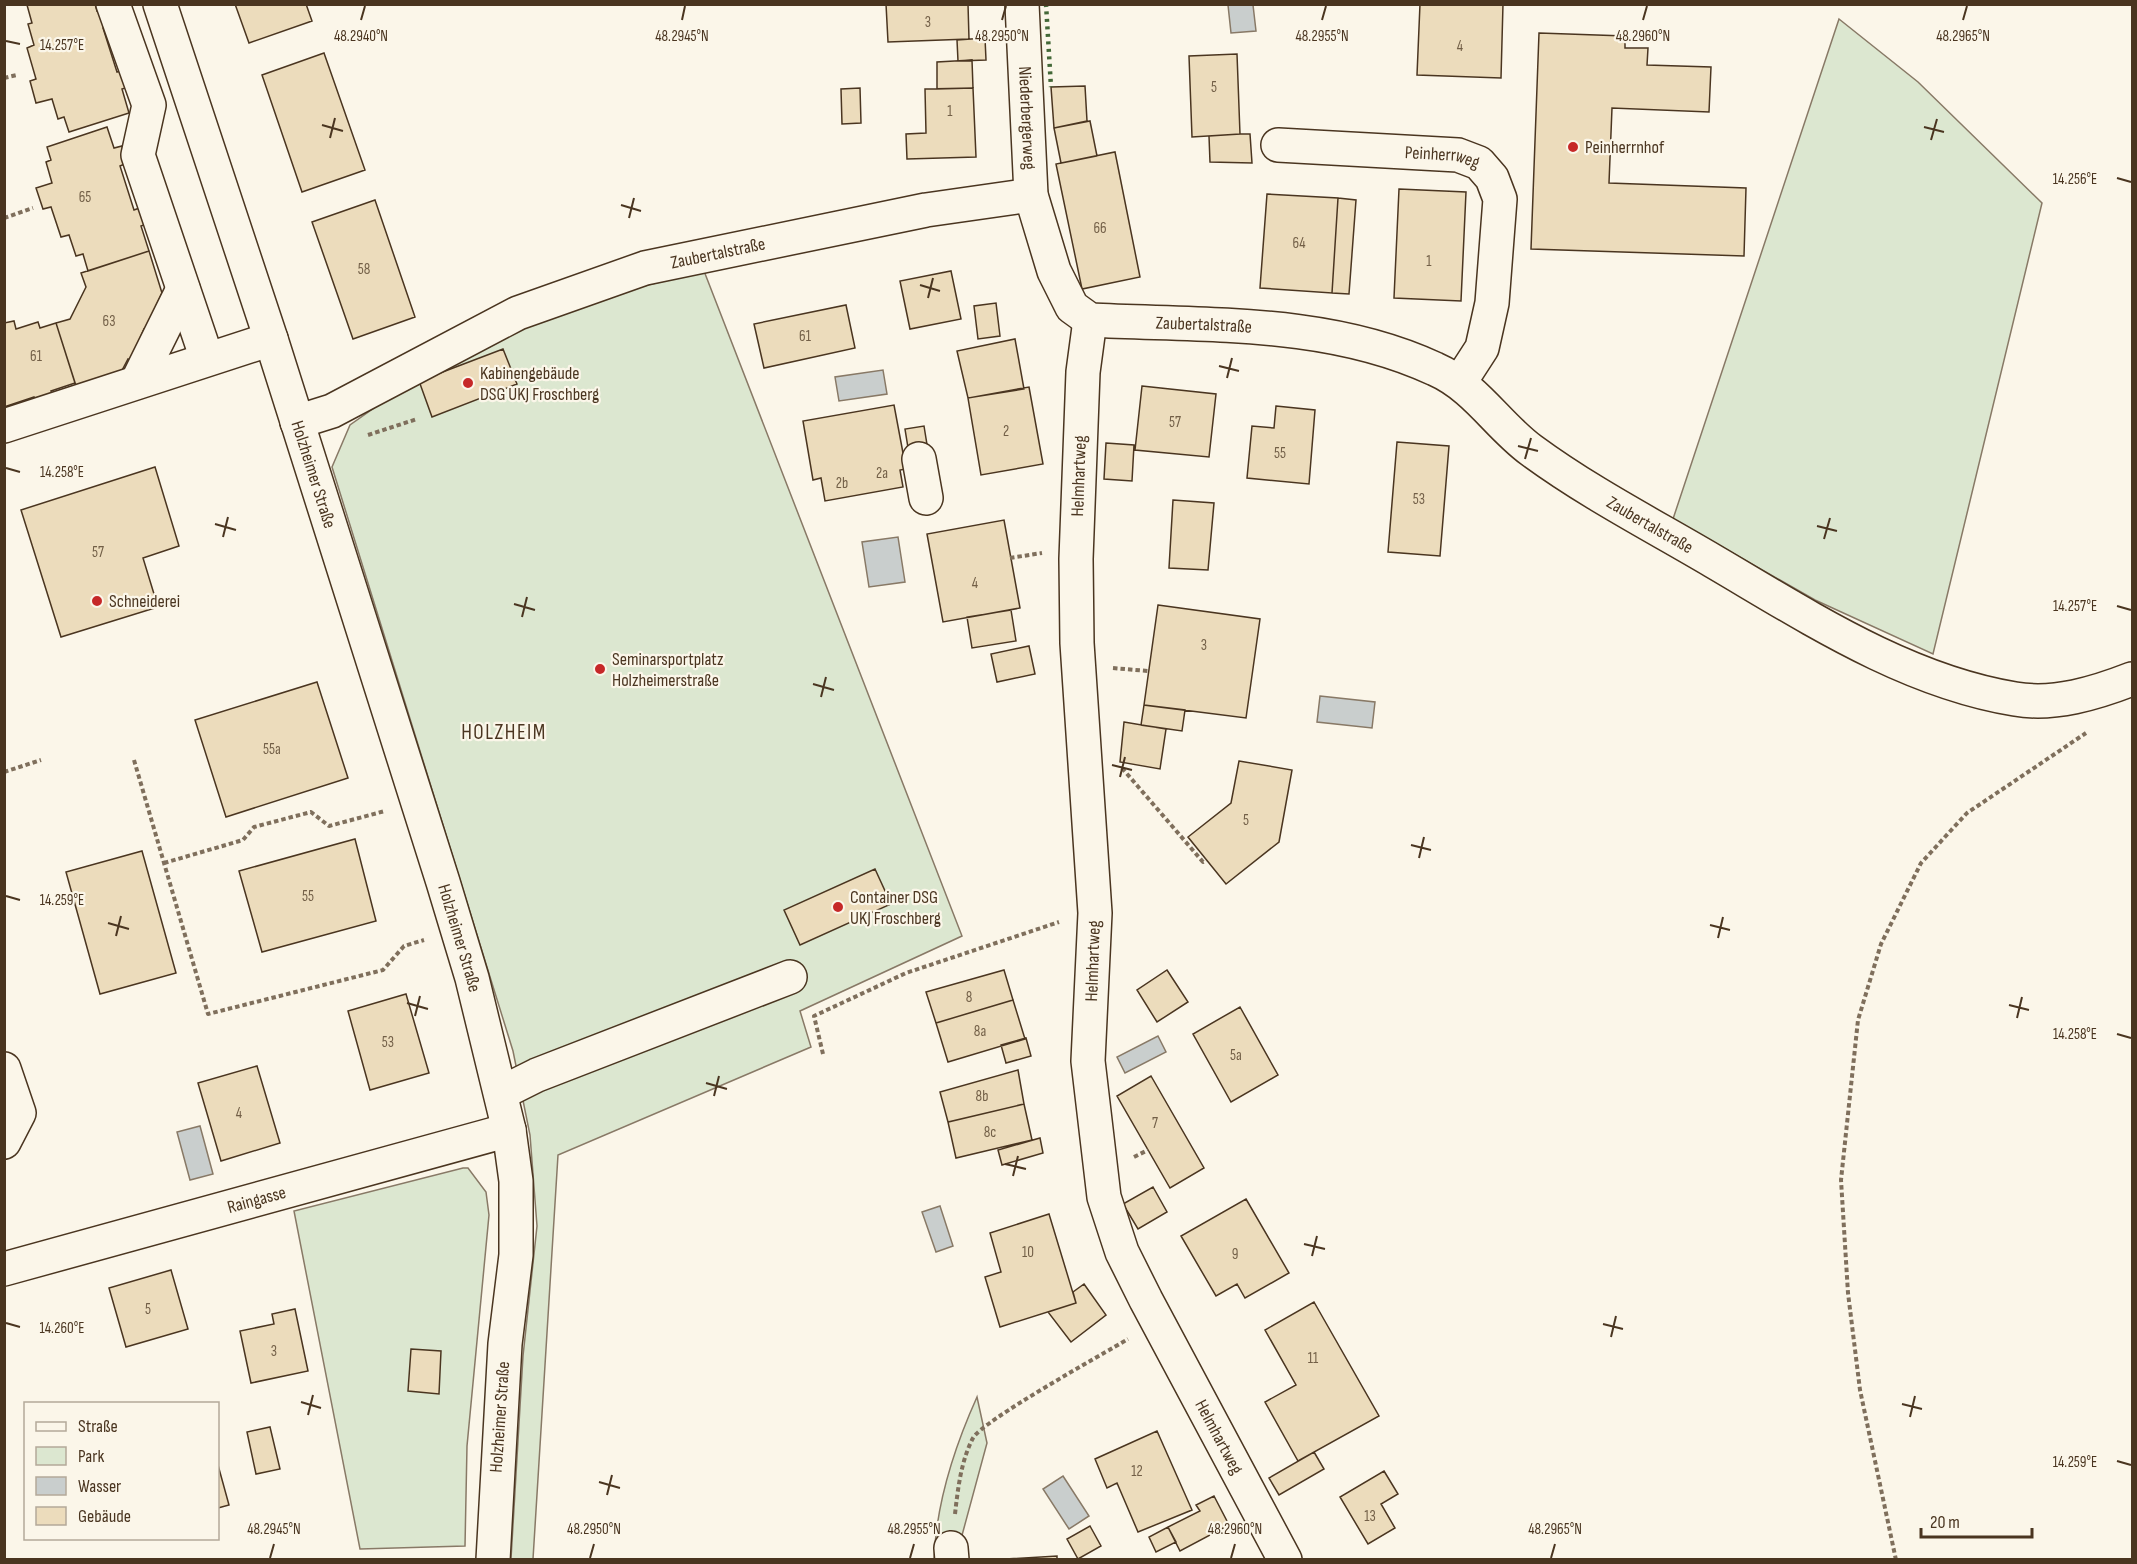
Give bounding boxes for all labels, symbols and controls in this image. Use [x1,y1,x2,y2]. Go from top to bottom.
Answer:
house number: 3 [925,13,931,32]
text: 48.2940°N [334,27,388,46]
text: 48.2945°N [655,27,709,46]
text: 48.2950°N [975,27,1029,46]
text: 48.2955°N [1295,27,1349,46]
text: 48.2960°N [1616,27,1670,46]
text: 48.2965°N [1936,27,1990,46]
text: 14.257°E [40,36,84,55]
house number: 4 [1457,37,1463,56]
street label: Niederbergerweg [1014,66,1040,170]
house number: 5 [1211,78,1217,97]
house number: 1 [947,102,953,121]
place label: Peinherrnhof [1585,137,1665,158]
marker: Peinherrnhof [1566,140,1580,154]
street label: Peinherrweg [1404,142,1483,173]
text: 14.256°E [2053,170,2097,189]
house number: 65 [79,188,91,207]
house number: 66 [1093,219,1107,238]
street label: Zaubertalstraße [669,233,767,273]
house number: 64 [1292,234,1306,253]
house number: 1 [1426,252,1432,271]
house number: 58 [358,260,370,279]
house number: 63 [103,312,115,331]
street label: Zaubertalstraße [1155,312,1253,337]
house number: 61 [799,327,812,346]
house number: 61 [30,347,43,366]
place label: Kabinengebäude DSG UKJ Froschberg [480,363,599,405]
marker: Kabinengebäude DSG UKJ Froschberg [461,376,475,390]
house number: 57 [1169,413,1181,432]
street label: Holzheimer Straße [287,418,341,531]
house number: 2 [1003,422,1009,441]
street label: Helmhartweg [1067,435,1091,517]
house number: 55 [1274,444,1286,463]
text: 14.258°E [40,463,84,482]
house number: 2a [876,464,888,483]
house number: 2b [836,474,848,493]
house number: 53 [1413,490,1425,509]
street label: Zaubertalstraße [1603,492,1697,558]
house number: 57 [92,543,104,562]
house number: 4 [972,574,978,593]
place label: Schneiderei [109,591,180,612]
marker: Schneiderei [90,594,104,608]
text: 14.257°E [2053,597,2097,616]
house number: 3 [1201,636,1207,655]
place label: Seminarsportplatz Holzheimerstraße [612,649,724,691]
marker: Seminarsportplatz Holzheimerstraße [593,662,607,676]
district label: HOLZHEIM [461,720,547,745]
house number: 55a [263,740,281,759]
house number: 5 [1243,811,1249,830]
street label: Holzheimer Straße [434,882,486,994]
house number: 55 [302,887,314,906]
place label: Container DSG UKJ Froschberg [850,887,941,929]
text: 14.259°E [40,891,84,910]
marker: Container DSG UKJ Froschberg [831,900,845,914]
street label: Helmhartweg [1081,920,1105,1002]
house number: 8 [966,988,972,1007]
house number: 8a [974,1022,986,1041]
text: 14.258°E [2053,1025,2097,1044]
house number: 53 [382,1033,394,1052]
house number: 5a [1230,1046,1242,1065]
house number: 8b [976,1087,988,1106]
house number: 4 [236,1104,242,1123]
house number: 7 [1152,1114,1158,1133]
house number: 8c [984,1123,996,1142]
street label: Raingasse [225,1181,288,1218]
house number: 10 [1022,1243,1034,1262]
house number: 9 [1232,1245,1238,1264]
house number: 5 [145,1300,151,1319]
text: 14.260°E [40,1319,84,1338]
house number: 3 [271,1342,277,1361]
house number: 11 [1308,1349,1319,1368]
street label: Holzheimer Straße [486,1361,514,1473]
street label: Helmhartweg [1191,1396,1248,1478]
legend [24,1402,219,1540]
text: Straße [78,1416,118,1437]
text: Park [78,1446,104,1467]
text: 14.259°E [2053,1453,2097,1472]
house number: 12 [1131,1462,1143,1481]
text: Wasser [78,1476,121,1497]
scale bar [1921,1501,2032,1539]
text: Gebäude [78,1506,131,1527]
house number: 13 [1364,1507,1376,1526]
text: 20 m [1930,1512,1960,1533]
text: 48.2945°N [247,1520,301,1539]
text: 48.2950°N [567,1520,621,1539]
text: 48.2955°N [887,1520,941,1539]
text: 48.2960°N [1208,1520,1262,1539]
text: 48.2965°N [1528,1520,1582,1539]

